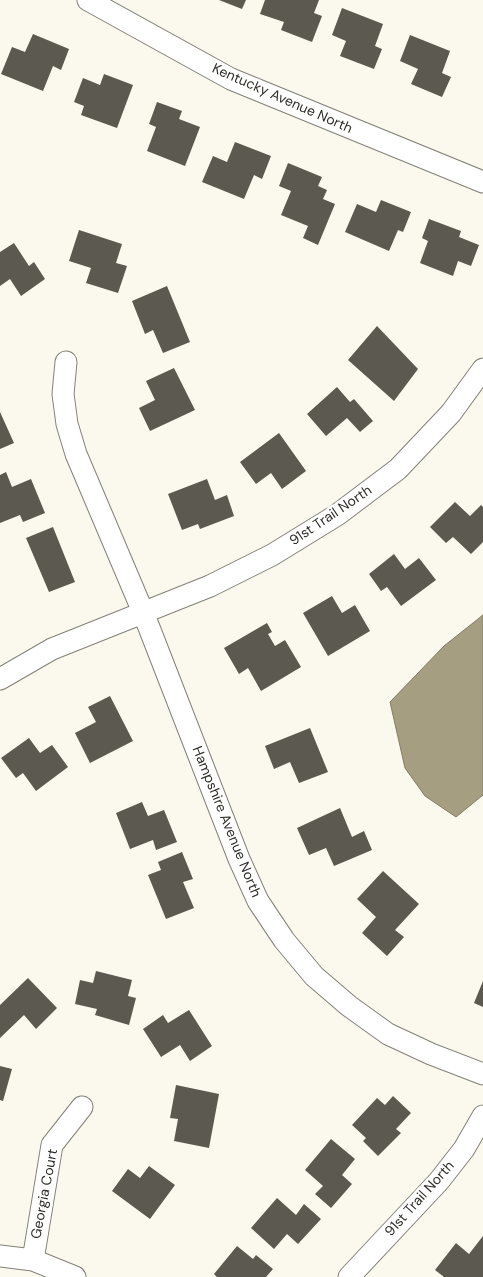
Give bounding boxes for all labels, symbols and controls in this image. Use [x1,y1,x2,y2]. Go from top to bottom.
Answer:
street label: Kentucky Avenue North [209,60,355,138]
street label: 91st Trail North [287,482,375,550]
street label: Hampshire Avenue North [188,744,264,900]
street label: Georgia Court [28,1148,62,1240]
street label: 91st Trail North [382,1158,458,1240]

